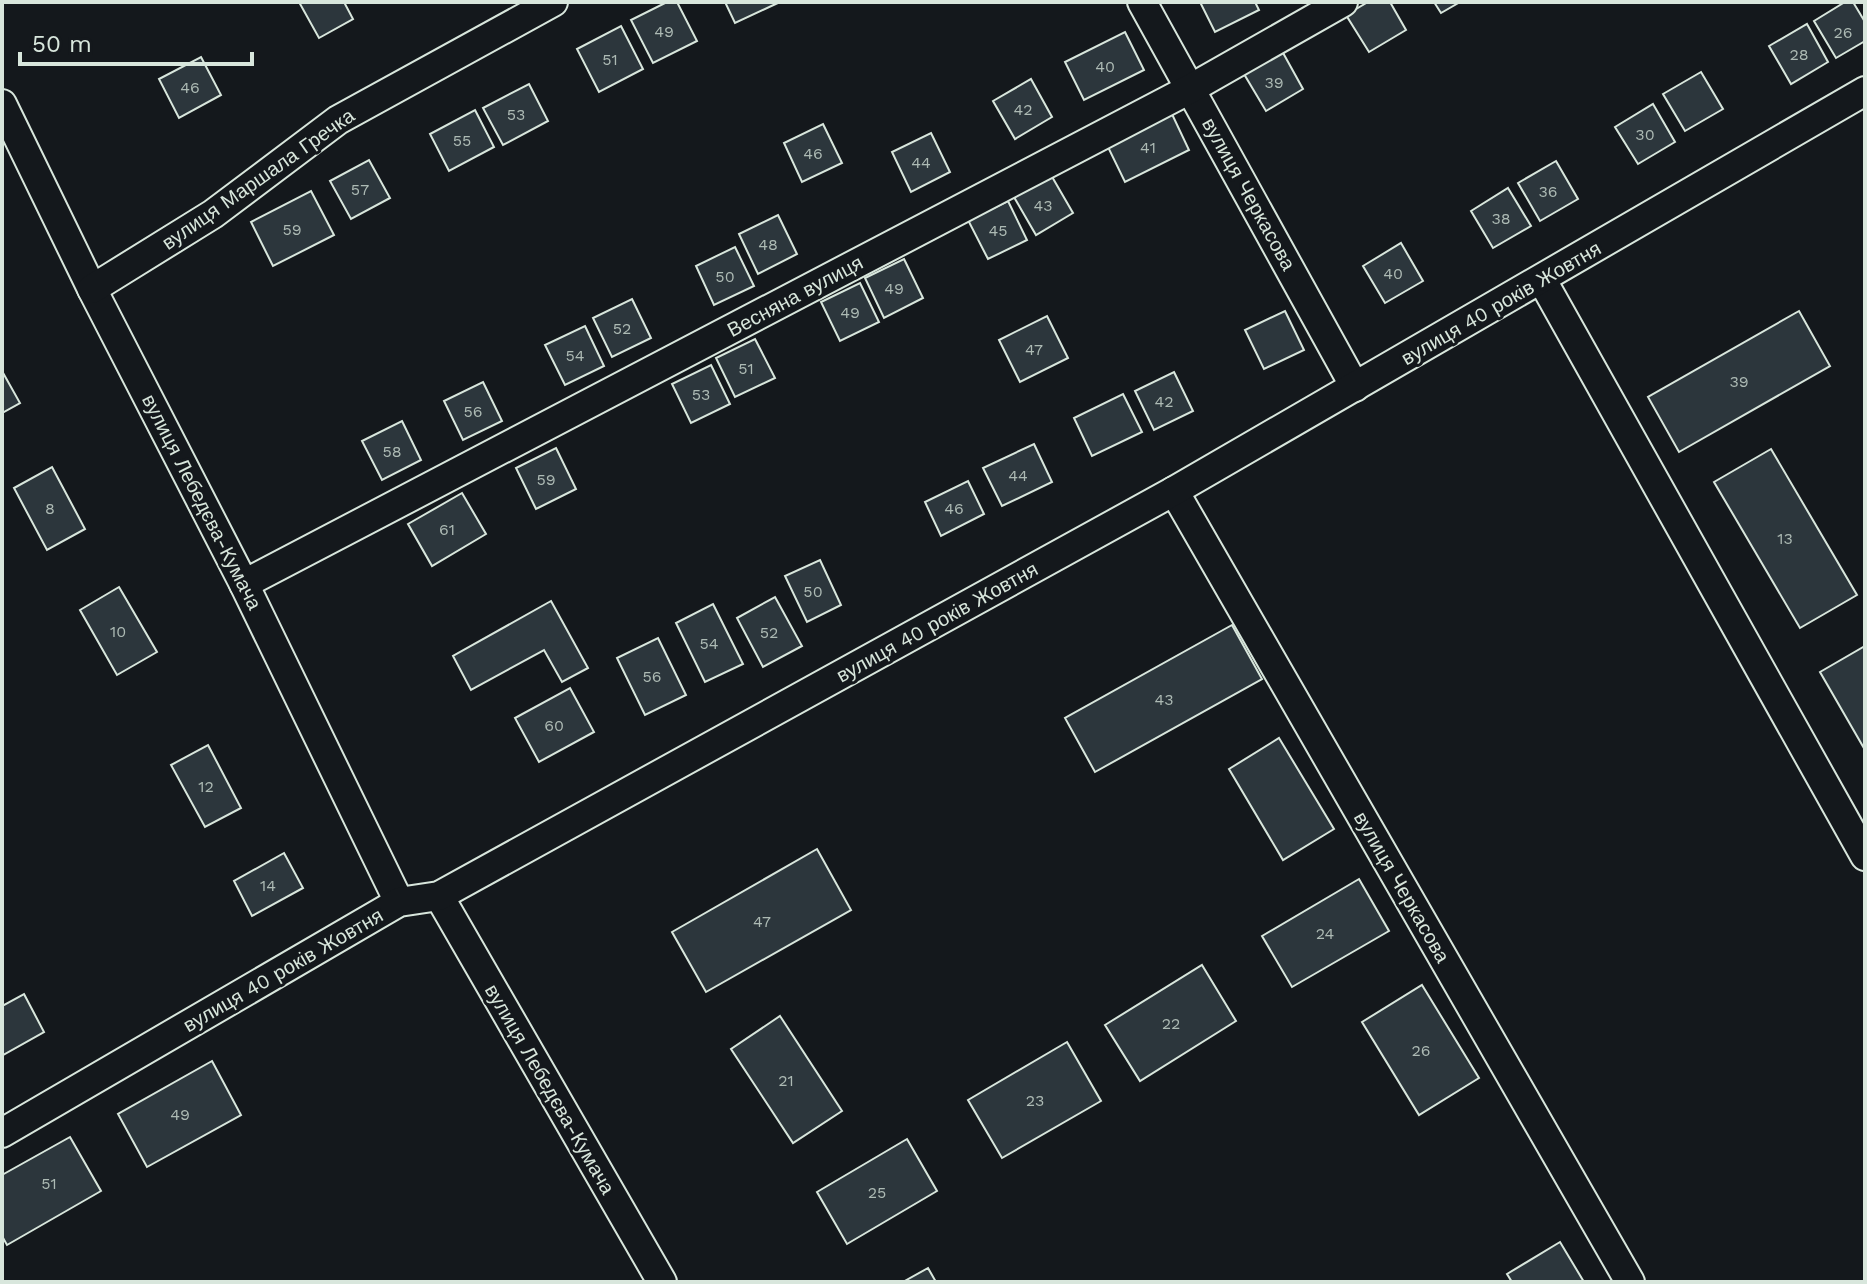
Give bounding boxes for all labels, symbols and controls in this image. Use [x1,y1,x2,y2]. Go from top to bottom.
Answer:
scale bar [20,16,252,66]
house number: 49 [654,22,674,41]
house number: 26 [1833,23,1853,42]
text: 50 m [32,30,92,58]
house number: 28 [1789,45,1809,64]
house number: 51 [602,50,618,69]
house number: 40 [1095,57,1115,76]
house number: 39 [1264,73,1284,92]
house number: 46 [180,78,200,97]
house number: 42 [1013,100,1033,119]
street label: вулиця Маршала Гречка [157,103,360,255]
house number: 53 [507,105,525,124]
street label: вулиця Черкасова [1197,114,1301,275]
house number: 30 [1635,125,1655,144]
house number: 55 [453,131,471,150]
house number: 41 [1140,138,1156,157]
house number: 46 [803,144,823,163]
house number: 44 [911,153,931,172]
house number: 57 [351,180,369,199]
house number: 36 [1538,182,1558,201]
house number: 43 [1033,196,1053,215]
house number: 38 [1491,209,1511,228]
house number: 59 [282,220,302,239]
house number: 45 [988,221,1008,240]
house number: 48 [758,235,778,254]
street label: вулиця 40 років Жовтня [1397,236,1605,370]
street label: Весняна вулиця [723,250,867,342]
house number: 40 [1383,264,1403,283]
house number: 50 [715,267,735,286]
house number: 49 [884,279,904,298]
house number: 49 [840,303,860,322]
house number: 52 [613,319,631,338]
house number: 47 [1025,340,1043,359]
house number: 54 [565,346,585,365]
house number: 51 [738,359,754,378]
house number: 39 [1729,372,1749,391]
house number: 53 [692,385,710,404]
street label: вулиця Лебедєва-Кумача [137,390,267,615]
house number: 42 [1154,392,1174,411]
house number: 56 [463,402,483,421]
house number: 58 [382,442,402,461]
house number: 44 [1008,466,1028,485]
house number: 59 [536,470,556,489]
house number: 8 [45,499,55,518]
house number: 46 [944,499,964,518]
house number: 61 [439,520,455,539]
house number: 13 [1777,529,1793,548]
street label: вулиця 40 років Жовтня [832,557,1042,687]
house number: 50 [803,582,823,601]
house number: 10 [110,622,126,641]
house number: 52 [760,623,778,642]
house number: 54 [699,634,719,653]
house number: 56 [642,667,662,686]
house number: 43 [1154,690,1174,709]
house number: 60 [544,716,564,735]
house number: 12 [198,777,214,796]
street label: вулиця Черкасова [1349,807,1455,968]
house number: 14 [260,876,276,895]
street label: вулиця 40 років Жовтня [179,903,387,1037]
house number: 47 [753,912,771,931]
house number: 24 [1316,924,1335,943]
street label: вулиця Лебедєва-Кумача [480,980,620,1199]
house number: 22 [1162,1014,1180,1033]
house number: 26 [1411,1041,1431,1060]
house number: 21 [778,1071,794,1090]
house number: 23 [1026,1091,1044,1110]
house number: 49 [170,1105,190,1124]
house number: 51 [41,1174,57,1193]
house number: 25 [868,1183,886,1202]

